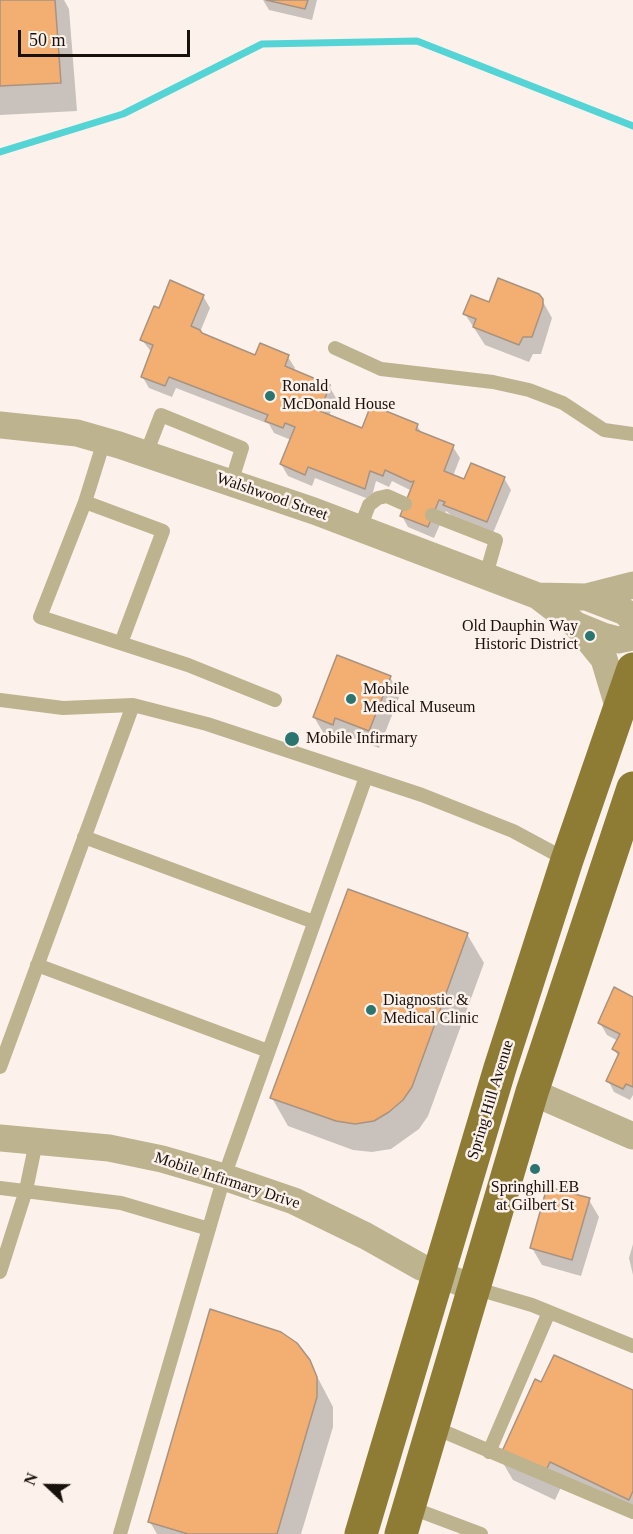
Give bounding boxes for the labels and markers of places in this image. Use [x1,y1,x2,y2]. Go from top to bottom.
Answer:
place label: Ronald McDonald House [282,377,395,415]
marker: Ronald McDonald House [263,389,277,403]
place label: Old Dauphin Way Historic District [462,617,578,655]
marker: Old Dauphin Way Historic District [583,629,597,643]
place label: Mobile Medical Museum [363,680,475,718]
marker: Mobile Medical Museum [344,692,358,706]
place label: Mobile Infirmary [306,729,418,749]
marker: Mobile Infirmary [283,730,301,748]
place label: Diagnostic & Medical Clinic [383,991,479,1029]
marker: Diagnostic & Medical Clinic [364,1003,378,1017]
marker: Springhill EB at Gilbert St [528,1162,542,1176]
place label: Springhill EB at Gilbert St [491,1178,579,1216]

